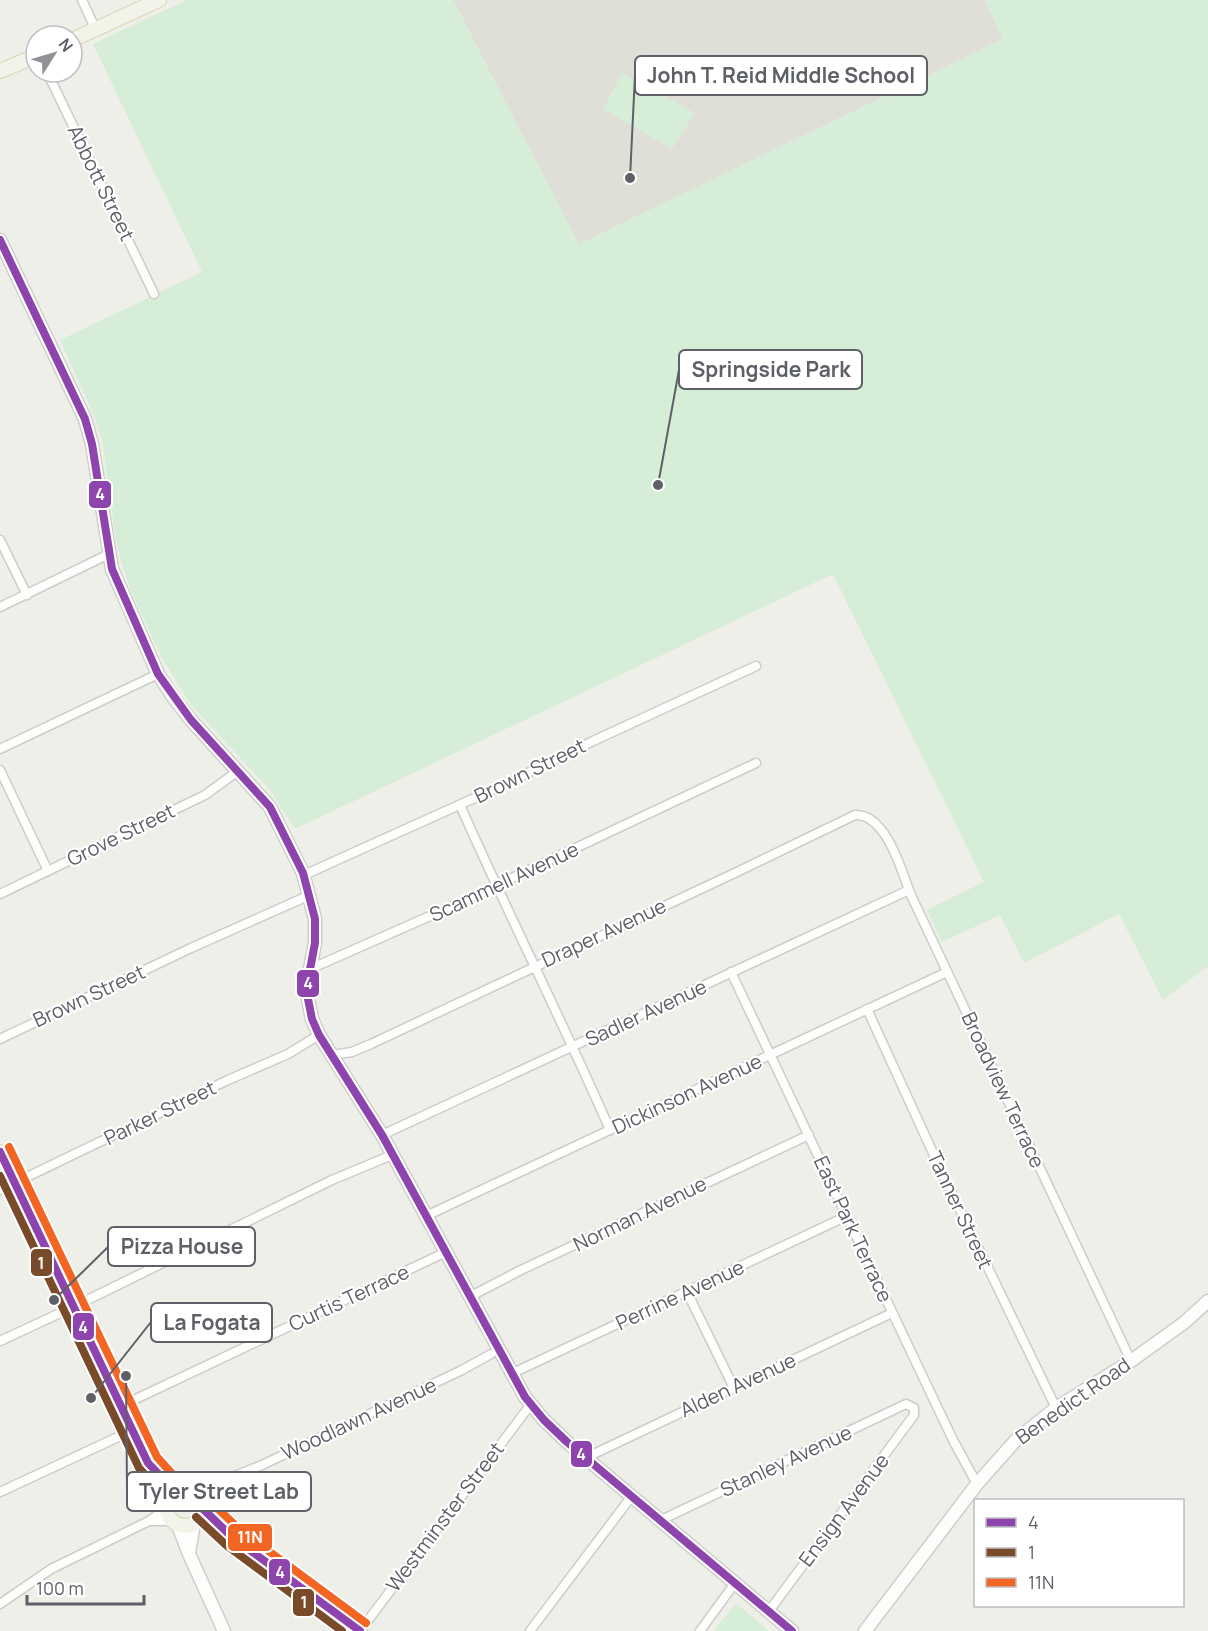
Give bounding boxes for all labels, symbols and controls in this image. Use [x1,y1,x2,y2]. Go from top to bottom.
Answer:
north arrow [24,24,84,84]
text: N [54,34,78,56]
callout: John T. Reid Middle School [635,56,927,95]
text: John T. Reid Middle School [647,61,915,89]
street label: Abbott Street [62,120,141,245]
callout: Springside Park [679,350,862,389]
text: Springside Park [691,355,851,383]
line badge: 4 [88,480,112,509]
text: 4 [95,483,105,505]
street label: Brown Street [470,732,590,809]
street label: Grove Street [62,797,179,872]
street label: Scammell Avenue [425,835,583,928]
street label: Draper Avenue [537,892,670,973]
street label: Brown Street [28,958,149,1033]
line badge: 4 [296,969,320,998]
text: 4 [303,972,313,994]
street label: Sadler Avenue [581,973,711,1053]
street label: Broadview Terrace [955,1007,1051,1172]
street label: Dickinson Avenue [608,1047,766,1140]
street label: Parker Street [99,1074,220,1151]
street label: Tanner Street [921,1147,1000,1273]
street label: East Park Terrace [808,1151,899,1306]
street label: Norman Avenue [569,1170,711,1258]
callout: Pizza House [108,1227,255,1266]
text: Pizza House [121,1232,243,1260]
line badge: 1 [30,1248,53,1277]
text: 1 [37,1252,45,1274]
street label: Perrine Avenue [611,1253,748,1336]
street label: Curtis Terrace [284,1258,413,1337]
callout: La Fogata [151,1303,272,1342]
text: La Fogata [163,1308,261,1336]
line badge: 4 [72,1312,95,1341]
text: 4 [78,1316,88,1338]
street label: Alden Avenue [675,1346,800,1423]
street label: Benedict Road [1010,1351,1135,1450]
street label: Woodlawn Avenue [277,1371,441,1466]
street label: Stanley Avenue [716,1418,856,1503]
street label: Westminster Street [379,1436,510,1597]
line badge: 4 [570,1440,593,1468]
text: 4 [576,1443,586,1465]
street label: Ensign Avenue [792,1448,895,1572]
callout: Tyler Street Lab [127,1472,311,1511]
text: Tyler Street Lab [139,1477,299,1505]
legend [974,1499,1184,1607]
text: 4 [1028,1510,1039,1534]
line badge: 11N [227,1523,273,1552]
text: 11N [237,1526,263,1548]
text: 1 [1028,1540,1035,1564]
line badge: 4 [268,1558,291,1586]
text: 4 [275,1561,285,1583]
scale bar [27,1568,144,1606]
text: 11N [1028,1570,1054,1594]
text: 100 m [36,1576,84,1600]
line badge: 1 [292,1588,315,1617]
text: 1 [300,1591,308,1613]

